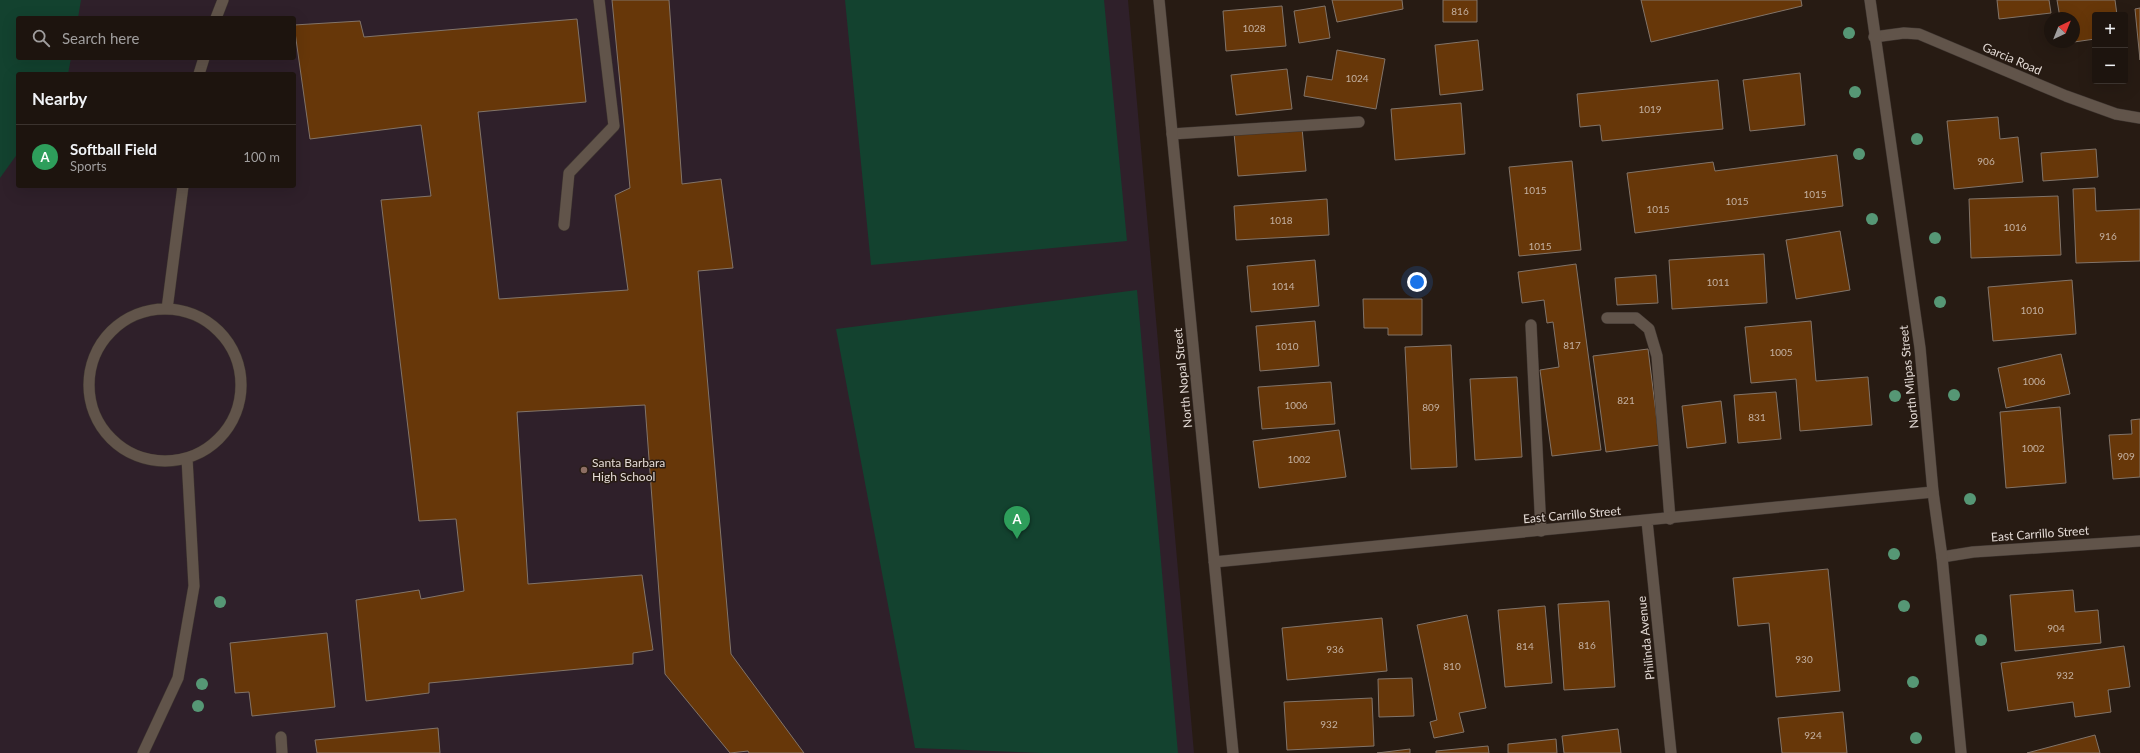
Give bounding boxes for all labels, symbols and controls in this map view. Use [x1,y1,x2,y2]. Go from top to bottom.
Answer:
house number: 816 [1451,5,1469,17]
north arrow [2044,12,2080,48]
map controls [2092,12,2128,84]
button: + [2092,12,2128,48]
search box [16,16,296,60]
house number: 1028 [1242,22,1266,34]
icon: search [30,27,52,49]
text: Search here [62,29,139,47]
street label: Garcia Road [1980,39,2044,78]
button: − [2092,48,2128,84]
house number: 1024 [1345,72,1369,84]
text: Nearby [32,88,87,109]
house number: 1019 [1638,103,1662,115]
text: Softball Field [70,140,157,158]
text: A [40,149,50,165]
text: 100 m [243,149,280,165]
house number: 906 [1977,155,1995,167]
text: Sports [70,158,107,174]
house number: 1015 [1523,184,1547,196]
house number: 1015 [1803,188,1827,200]
house number: 1015 [1725,195,1749,207]
house number: 1015 [1646,203,1670,215]
house number: 1018 [1269,214,1293,226]
house number: 1016 [2003,221,2027,233]
house number: 916 [2099,230,2117,242]
house number: 1015 [1528,240,1552,252]
your location [1407,272,1427,292]
house number: 1011 [1706,276,1730,288]
house number: 1014 [1271,280,1295,292]
house number: 1010 [2020,304,2044,316]
street label: North Milpas Street [1896,324,1921,429]
street label: North Nopal Street [1170,327,1195,429]
house number: 817 [1563,339,1581,351]
house number: 1010 [1275,340,1299,352]
house number: 1005 [1769,346,1793,358]
house number: 1006 [2022,375,2046,387]
house number: 821 [1617,394,1635,406]
house number: 1006 [1284,399,1308,411]
house number: 809 [1422,401,1440,413]
house number: 831 [1748,411,1766,423]
house number: 1002 [2021,442,2045,454]
house number: 909 [2117,450,2135,462]
house number: 1002 [1287,453,1311,465]
place label: Santa Barbara High School [592,455,665,484]
marker: Santa Barbara High School [579,465,589,475]
street label: East Carrillo Street [1522,503,1622,526]
pin: A [1004,506,1030,539]
street label: East Carrillo Street [1990,523,2090,544]
street label: Philinda Avenue [1634,595,1657,681]
house number: 904 [2047,622,2065,634]
house number: 816 [1578,639,1596,651]
house number: 814 [1516,640,1534,652]
house number: 936 [1326,643,1344,655]
house number: 930 [1795,653,1813,665]
house number: 810 [1443,660,1461,672]
house number: 932 [2056,669,2074,681]
house number: 932 [1320,718,1338,730]
house number: 924 [1804,729,1822,741]

